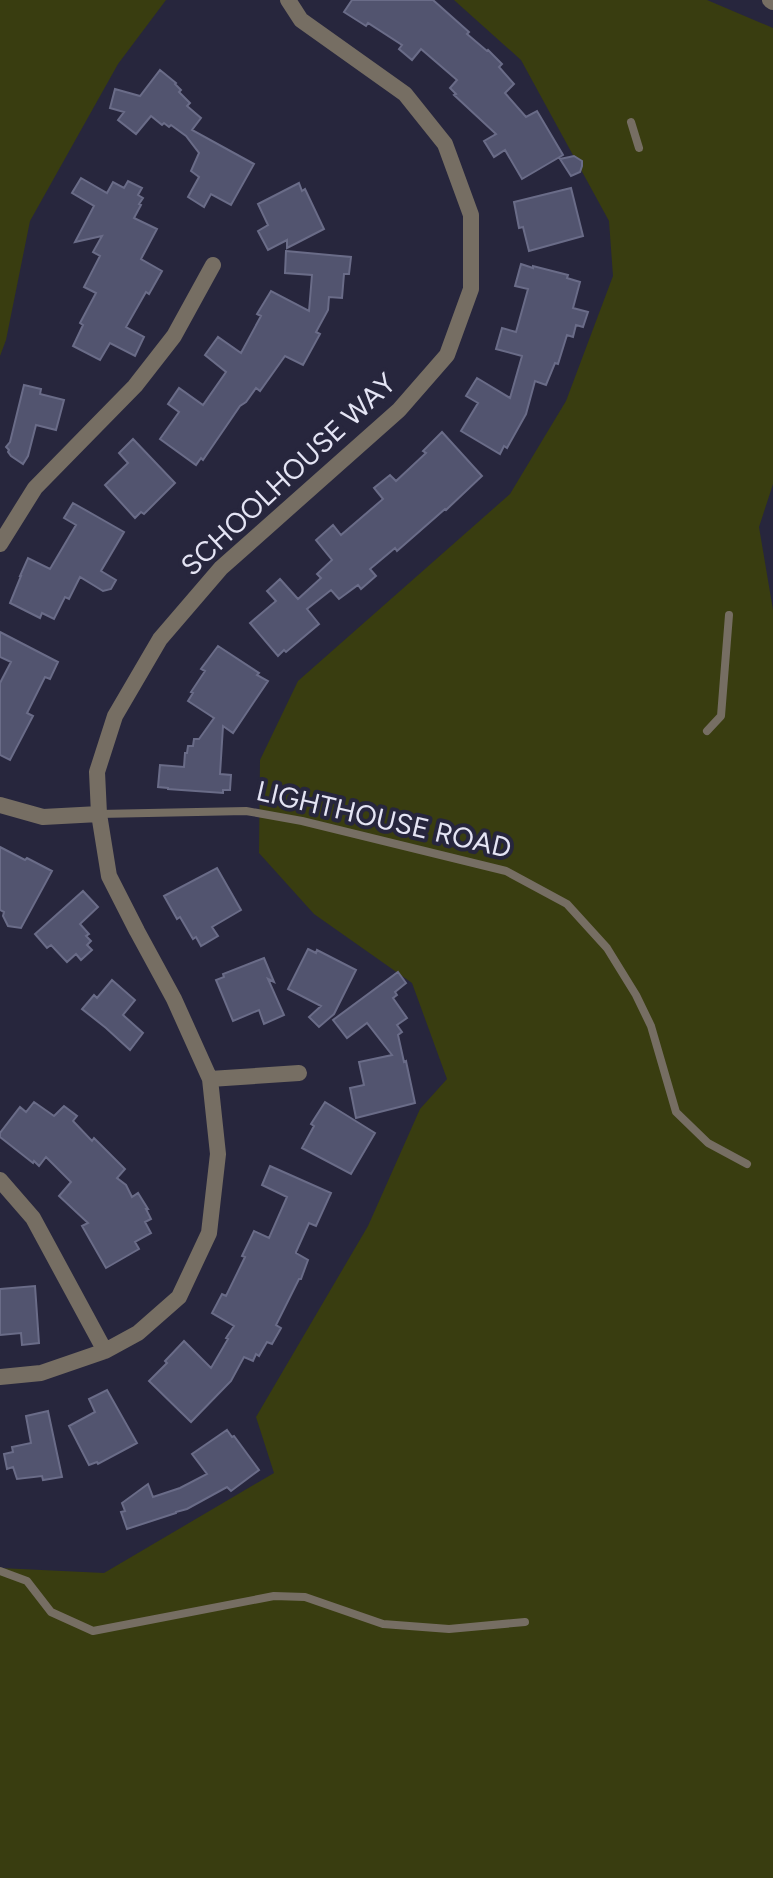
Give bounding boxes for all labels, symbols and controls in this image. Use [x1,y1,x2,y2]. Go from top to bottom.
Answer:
street label: SCHOOLHOUSE WAY [174,366,402,582]
street label: LIGHTHOUSE ROAD [253,773,515,865]

